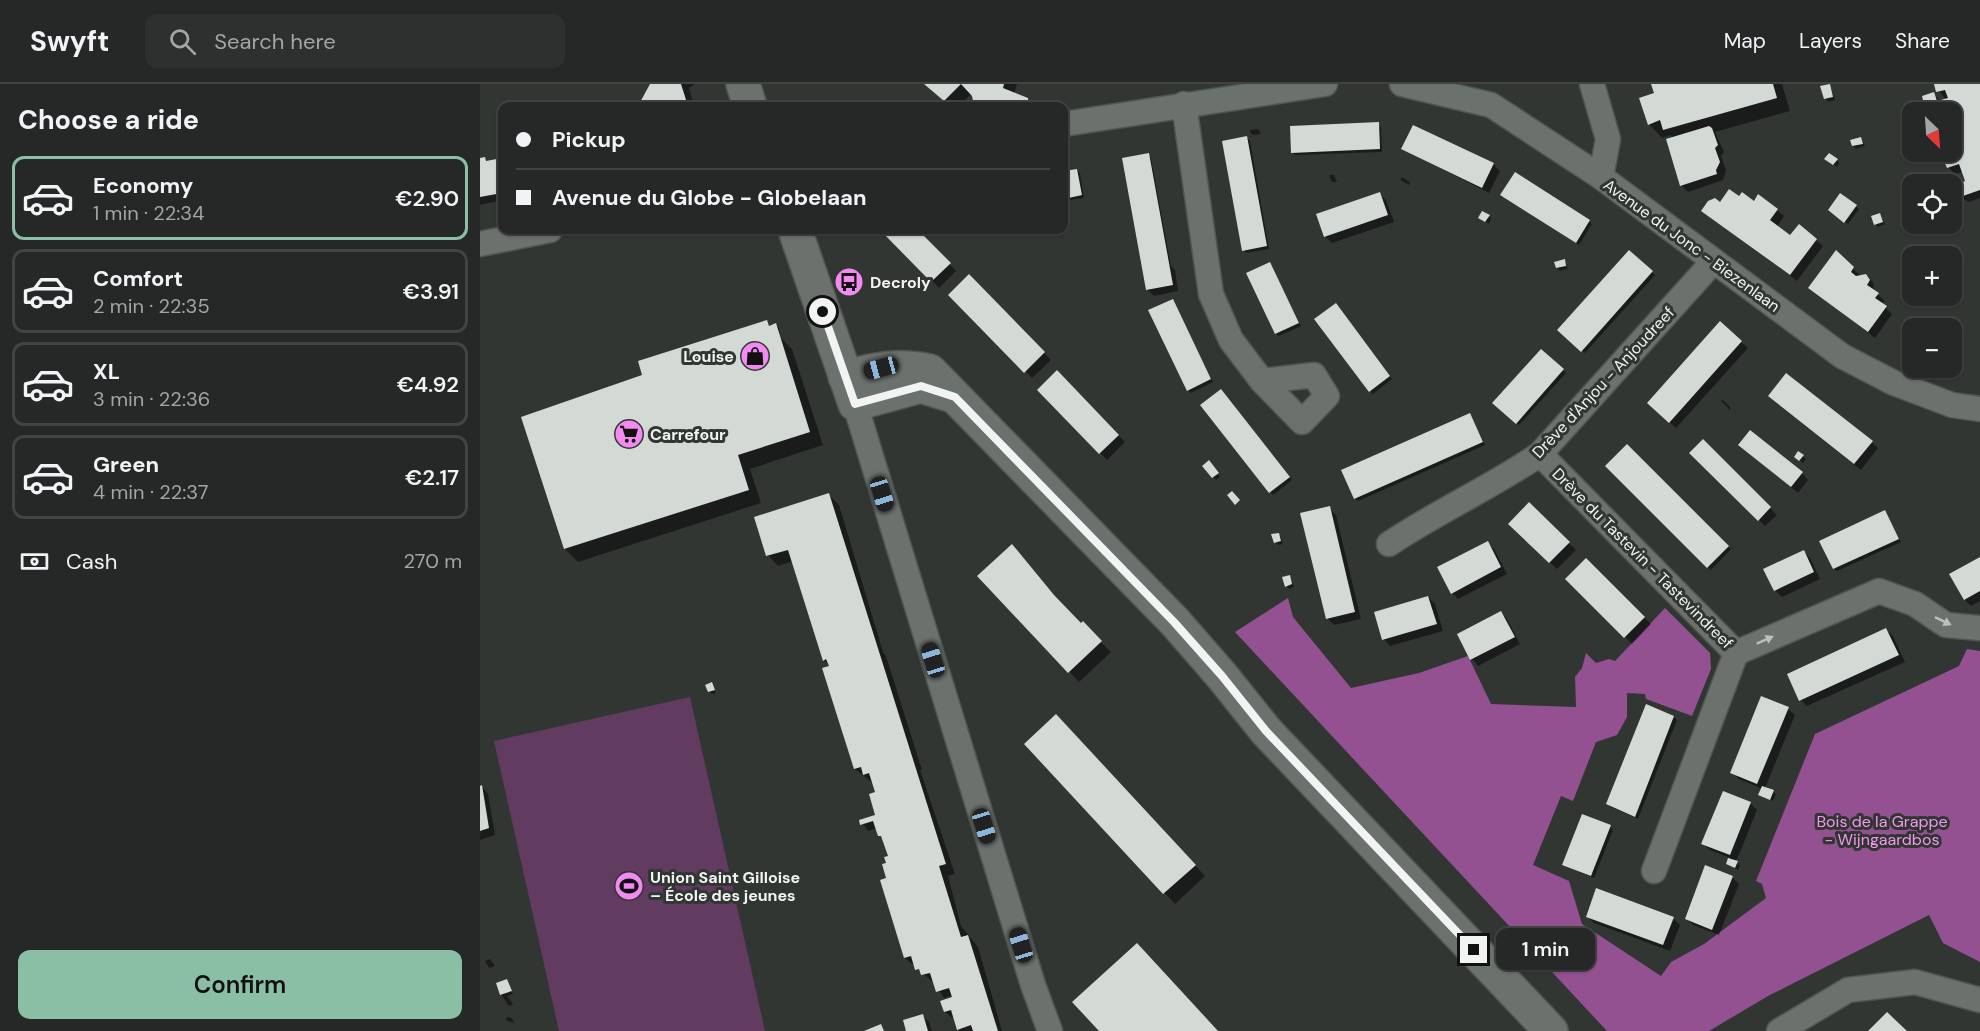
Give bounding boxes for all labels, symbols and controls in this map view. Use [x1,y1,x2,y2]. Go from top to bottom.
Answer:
search box [145,14,565,68]
text: Swyft [30,23,109,60]
icon: search [166,25,199,58]
text: Search here [214,27,336,56]
text: Map [1724,27,1766,55]
text: Layers [1799,27,1862,55]
text: Share [1895,27,1950,55]
text: Choose a ride [18,102,199,137]
north arrow [1902,102,1962,162]
map controls [1902,102,1962,378]
text: Pickup [552,125,626,154]
icon: car [21,171,75,225]
text: Economy [93,171,193,200]
street label: Avenue du Jonc - Biezenlaan [1599,174,1784,317]
button: locate [1902,174,1962,234]
text: Avenue du Globe - Globelaan [552,183,867,212]
text: €2.90 [395,184,459,213]
text: 1 min · 22:34 [93,200,204,226]
button: + [1902,246,1962,306]
icon: car [21,264,75,318]
text: Comfort [93,264,183,293]
bus stop icon: Decroly [833,266,865,298]
place label: Decroly [870,272,931,293]
text: €3.91 [403,277,459,306]
text: 2 min · 22:35 [93,293,210,319]
route start [809,298,836,325]
street label: Drève d'Anjou - Anjoudreef [1528,302,1679,462]
button: − [1902,318,1962,378]
shop icon: Louise [739,340,771,372]
place label: Louise [683,346,734,367]
car [861,355,901,381]
icon: car [21,357,75,411]
text: XL [93,357,120,386]
text: €4.92 [397,370,459,399]
text: 3 min · 22:36 [93,386,210,412]
supermarket icon: Carrefour [613,418,645,450]
place label: Carrefour [650,424,726,445]
icon: car [21,450,75,504]
text: Green [93,450,159,479]
text: €2.17 [405,463,459,492]
street label: Drève du Tastevin - Tastevindreef [1548,463,1738,653]
car [868,474,896,514]
text: 4 min · 22:37 [93,479,208,505]
icon: cash [18,545,51,578]
text: Cash [66,547,117,576]
text: 270 m [404,548,462,574]
one-way arrow [1934,617,1951,626]
one-way arrow [1756,635,1774,645]
car [919,640,947,680]
car [970,806,998,846]
park label: Bois de la Grappe - Wijngaardbos [1816,811,1948,850]
place label: Union Saint Gilloise – École des jeunes [650,867,800,906]
sports icon: Union Saint Gilloise – École des jeunes [613,870,645,902]
car [1007,925,1035,965]
callout: 1 min [1495,929,1594,971]
route end [1460,936,1487,963]
text: 1 min [1522,936,1569,962]
button: Confirm [18,950,462,1019]

